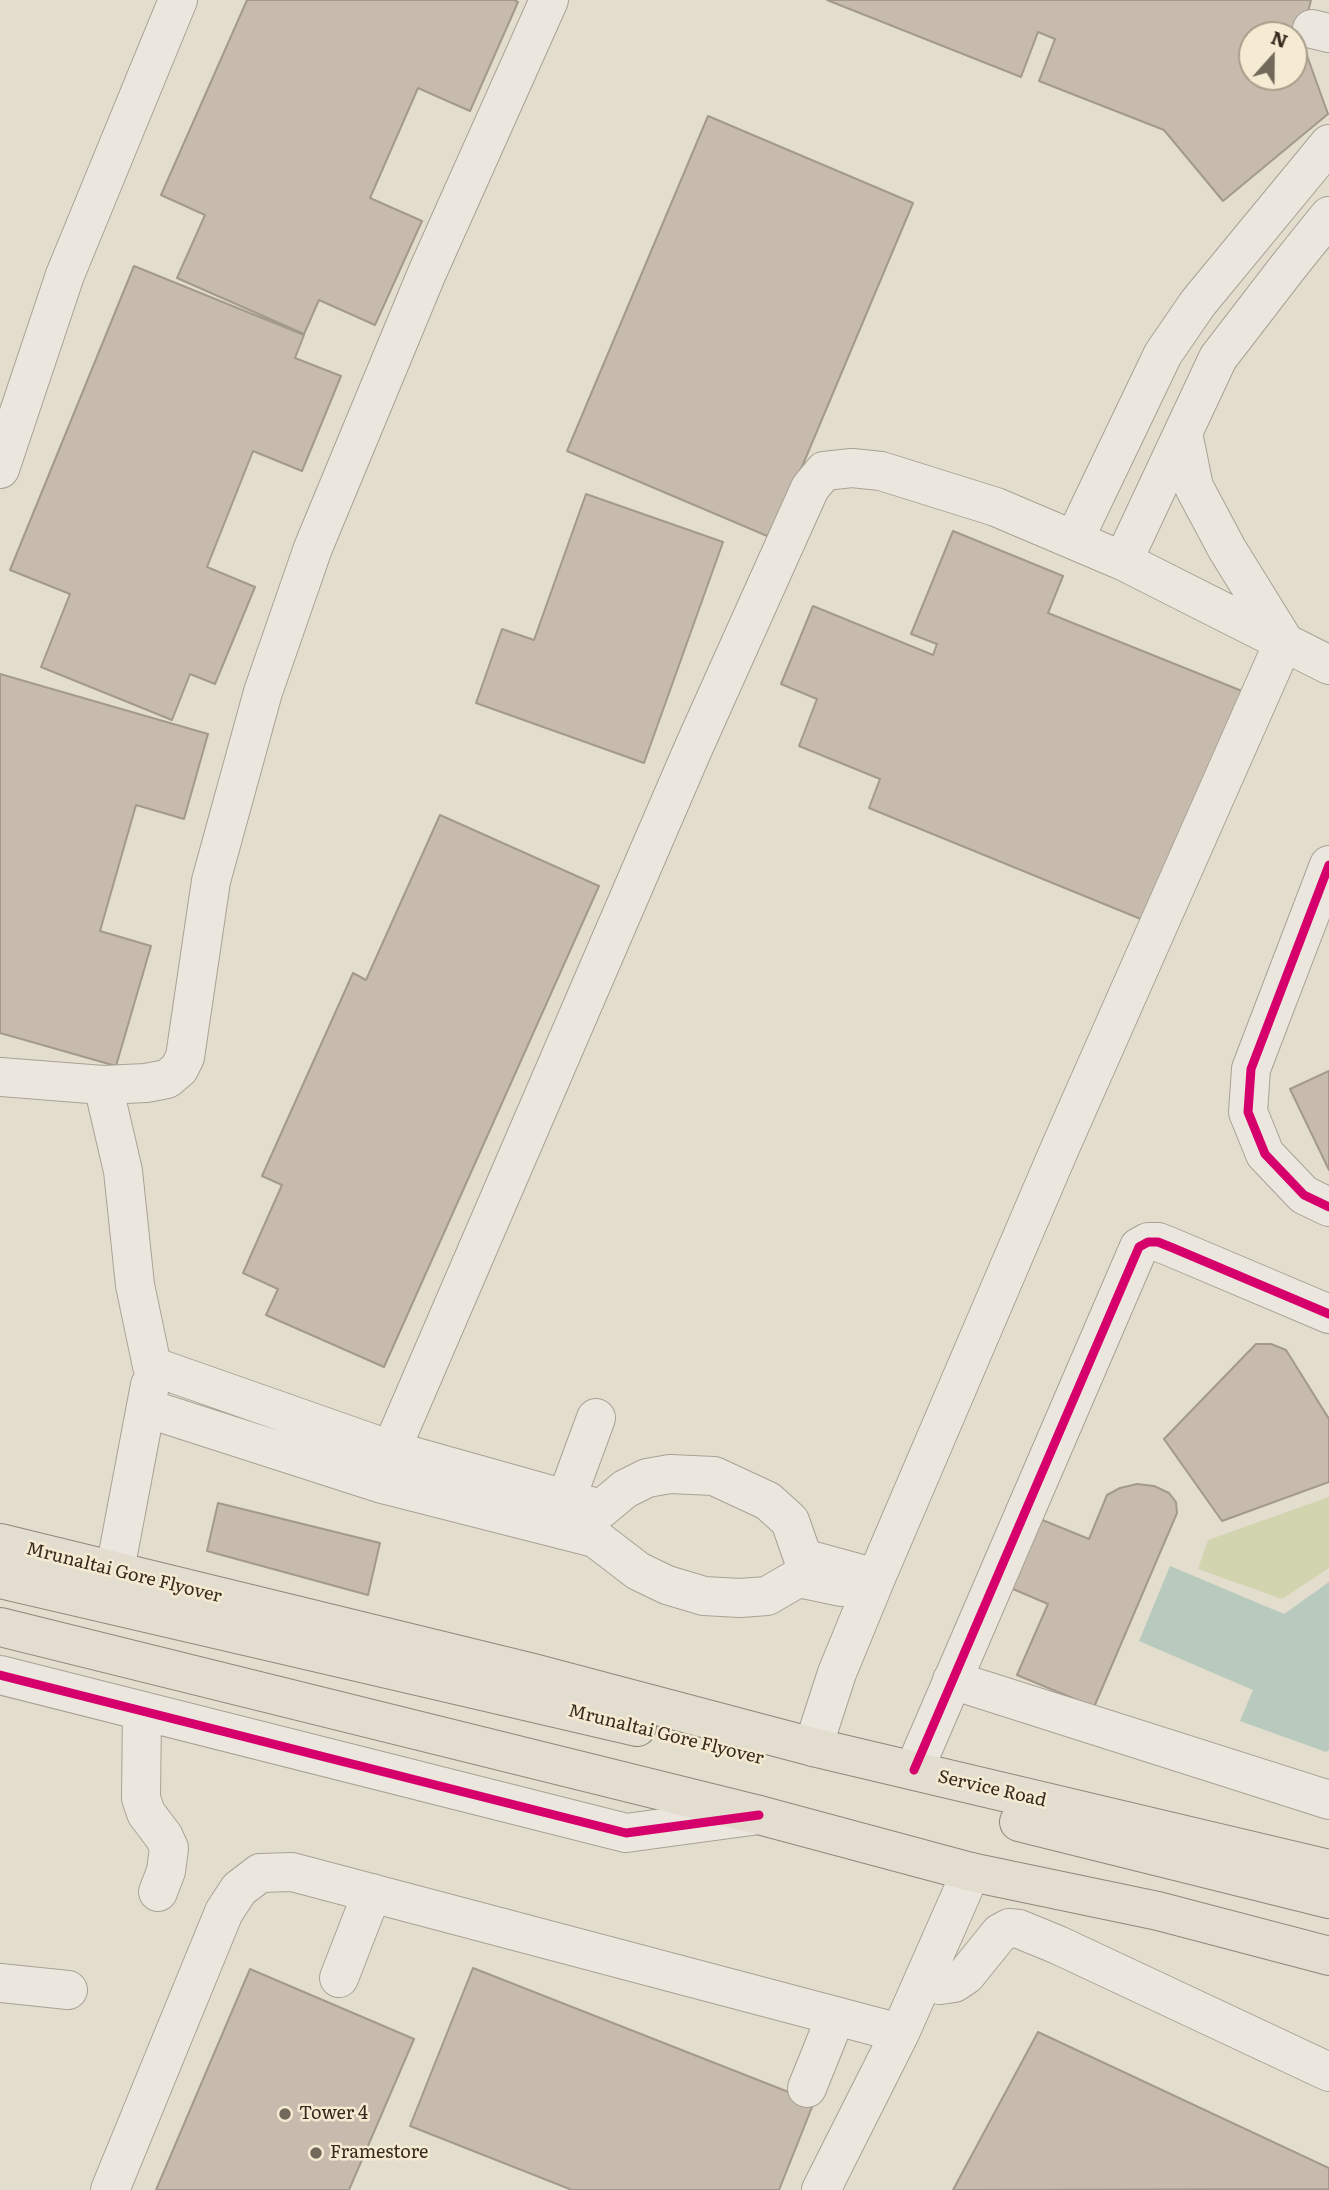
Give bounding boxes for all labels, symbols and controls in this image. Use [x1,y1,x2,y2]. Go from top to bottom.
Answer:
north arrow [1238,21,1308,91]
text: N [1267,22,1292,54]
street label: Mrunaltai Gore Flyover [24,1538,224,1608]
street label: Mrunaltai Gore Flyover [566,1700,766,1770]
street label: Service Road [936,1766,1048,1812]
place label: Tower 4 [299,2103,368,2125]
marker: Tower 4 [277,2106,293,2122]
place label: Framestore [330,2142,428,2164]
marker: Framestore [308,2145,324,2161]

